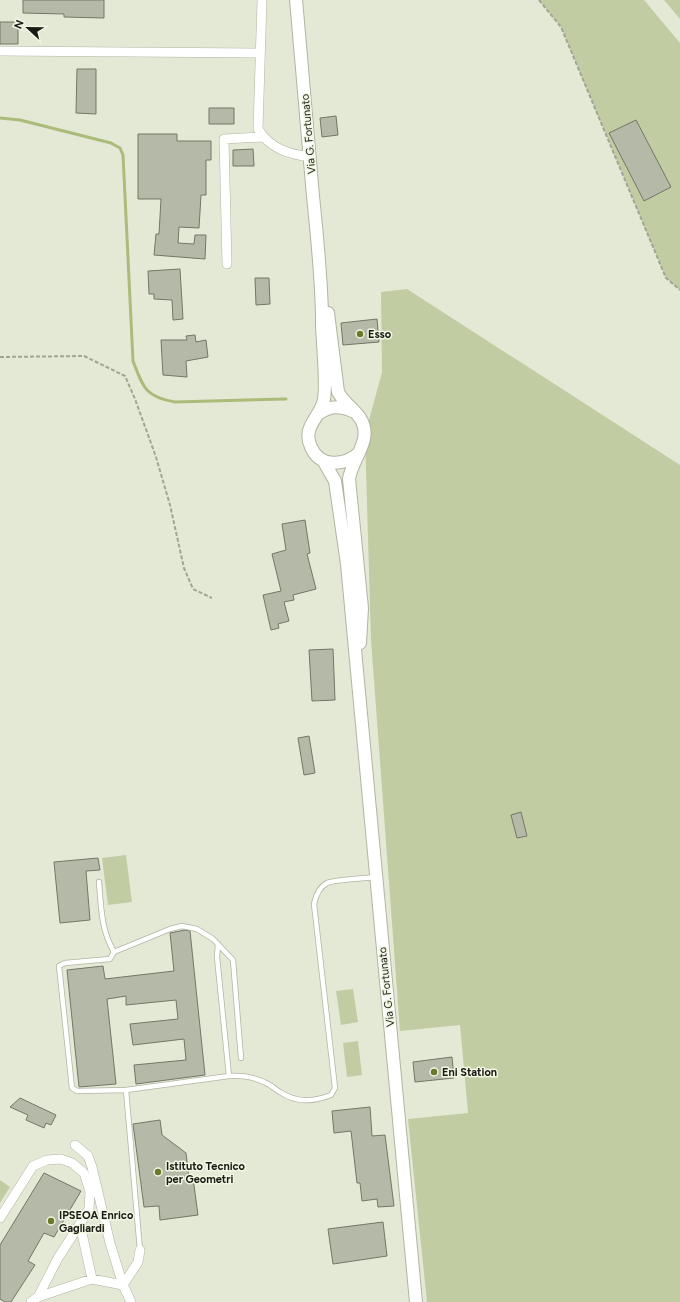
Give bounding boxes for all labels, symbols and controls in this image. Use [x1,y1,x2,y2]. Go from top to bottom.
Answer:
north arrow [8,8,48,48]
text: N [12,18,27,31]
street label: Via G. Fortunato [299,93,318,175]
place label: Esso [368,328,392,341]
marker: Esso [355,329,365,339]
street label: Via G. Fortunato [376,946,397,1028]
place label: Eni Station [442,1066,497,1079]
marker: Eni Station [429,1067,439,1077]
place label: Istituto Tecnico per Geometri [166,1160,246,1186]
marker: Istituto Tecnico per Geometri [153,1167,163,1177]
place label: IPSEOA Enrico Gagliardi [59,1209,134,1235]
marker: IPSEOA Enrico Gagliardi [46,1216,56,1226]

